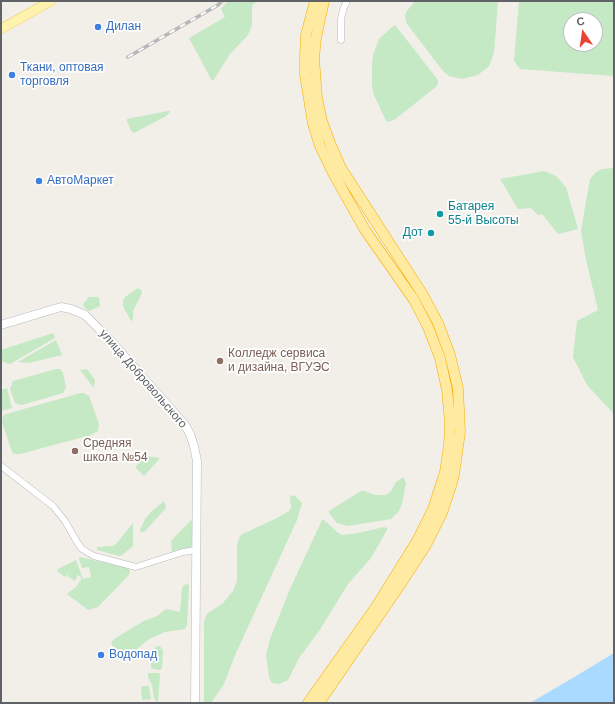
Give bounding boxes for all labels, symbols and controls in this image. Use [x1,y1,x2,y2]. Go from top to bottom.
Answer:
north arrow [563,12,603,52]
text: С [575,15,586,28]
place label: Дилан [106,20,141,34]
marker: Дилан [93,22,103,32]
place label: Ткани, оптовая торговля [20,61,104,89]
marker: Ткани, оптовая торговля [7,70,17,80]
place label: АвтоМаркет [47,174,114,188]
marker: АвтоМаркет [34,176,44,186]
place label: Батарея 55-й Высоты [448,200,519,228]
marker: Батарея 55-й Высоты [435,209,445,219]
place label: Дот [403,226,423,240]
marker: Дот [426,228,436,238]
street label: улица Добровольского [96,327,190,431]
place label: Колледж сервиса и дизайна, ВГУЭС [228,347,330,375]
marker: Колледж сервиса и дизайна, ВГУЭС [215,356,225,366]
place label: Средняя школа №54 [83,437,148,465]
marker: Средняя школа №54 [70,446,80,456]
place label: Водопад [109,648,157,662]
marker: Водопад [96,650,106,660]

